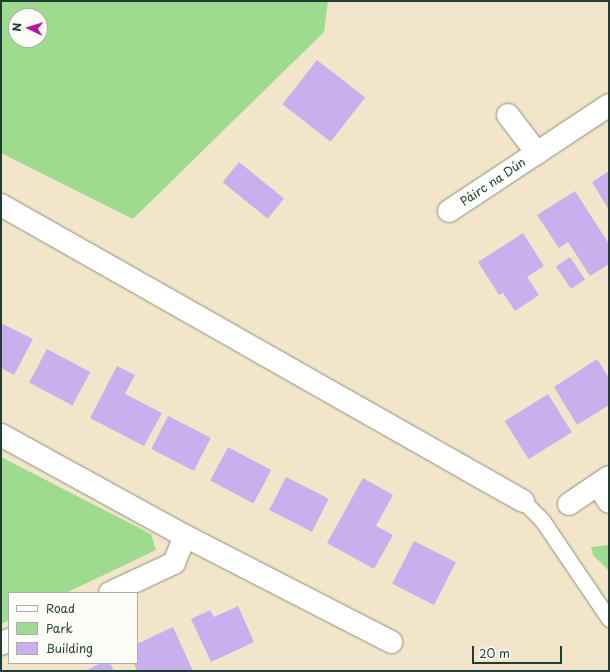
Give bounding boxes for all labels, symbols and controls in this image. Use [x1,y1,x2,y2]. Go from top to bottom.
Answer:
north arrow [8,8,48,48]
text: N [8,22,25,32]
street label: Páirc na Dún [458,155,528,209]
legend [8,592,138,664]
text: Road [46,599,75,617]
text: Park [46,619,73,637]
scale bar [474,638,564,664]
text: Building [46,639,93,657]
text: 20 m [479,644,510,662]

